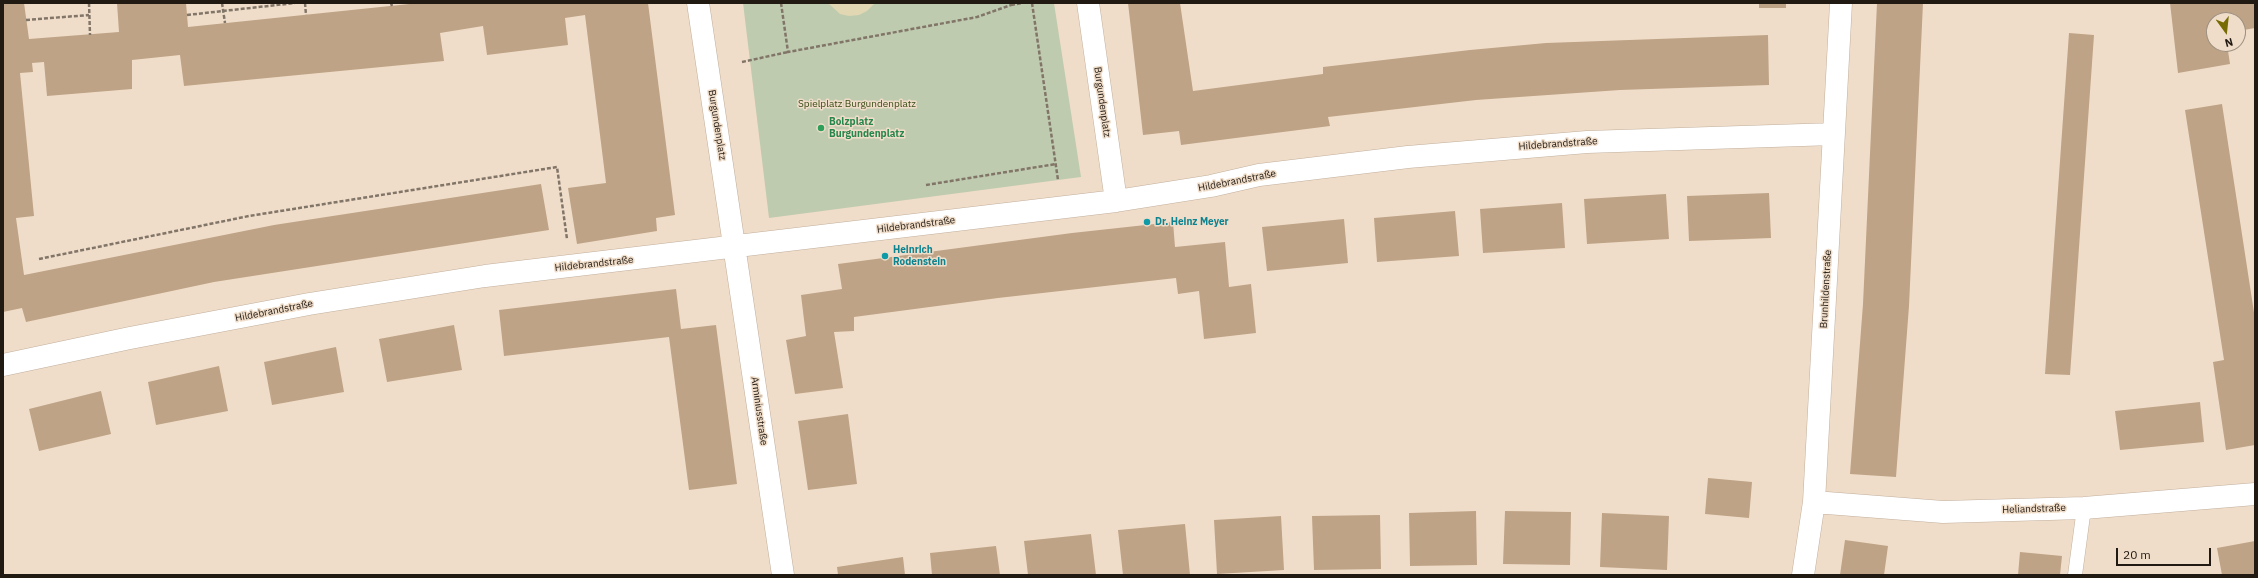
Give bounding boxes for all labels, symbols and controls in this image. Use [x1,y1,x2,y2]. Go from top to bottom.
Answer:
north arrow [2206,12,2246,52]
text: N [2223,35,2235,50]
street label: Burgundenplatz [1091,66,1113,138]
street label: Burgundenplatz [706,89,728,161]
park label: Spielplatz Burgundenplatz [798,98,916,110]
place label: Bolzplatz Burgundenplatz [829,116,904,140]
marker: Bolzplatz Burgundenplatz [816,123,826,133]
street label: Hildebrandstraße [1518,135,1598,153]
street label: Hildebrandstraße [1197,168,1277,194]
street label: Hildebrandstraße [876,214,956,236]
place label: Dr. Heinz Meyer [1155,216,1229,228]
marker: Dr. Heinz Meyer [1142,217,1152,227]
place label: Heinrich Rodenstein [893,244,946,268]
street label: Brunhildenstraße [1818,249,1834,329]
marker: Heinrich Rodenstein [880,251,890,261]
street label: Hildebrandstraße [554,254,634,274]
street label: Hildebrandstraße [234,298,314,324]
street label: Arminiusstraße [748,376,770,446]
street label: Heliandstraße [2002,502,2066,516]
scale bar [2118,540,2213,566]
text: 20 m [2123,547,2151,562]

